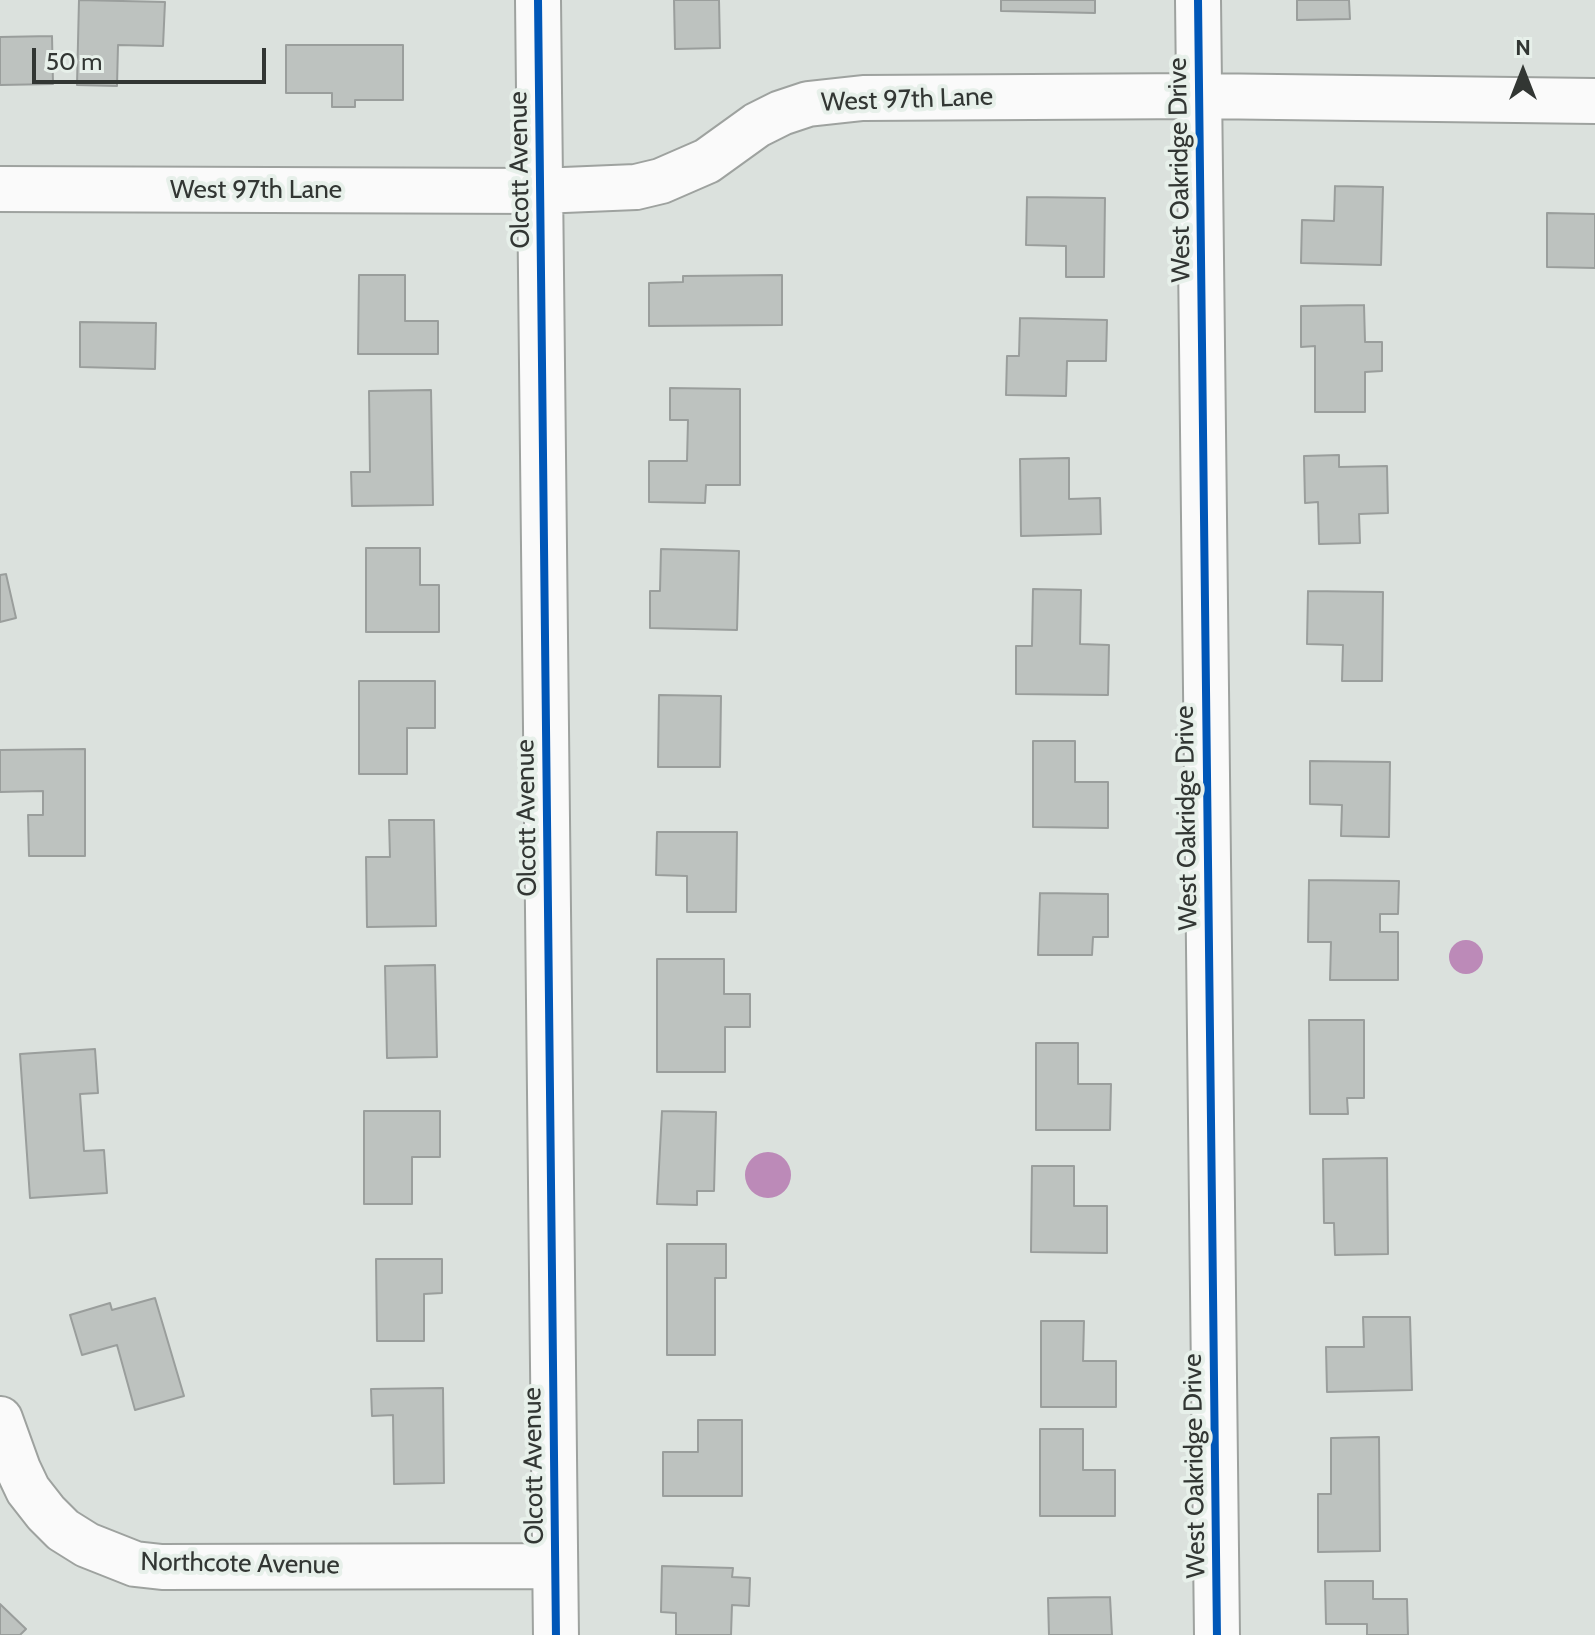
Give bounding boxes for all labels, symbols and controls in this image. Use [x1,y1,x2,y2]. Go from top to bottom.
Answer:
scale bar [36,32,270,82]
north arrow [1483,32,1563,112]
text: N [1515,34,1531,61]
text: 50 m [46,47,102,76]
street label: West Oakridge Drive [1162,57,1198,283]
street label: West 97th Lane [820,81,994,119]
street label: Olcott Avenue [503,91,537,249]
street label: West 97th Lane [170,174,342,206]
street label: West Oakridge Drive [1169,705,1205,931]
street label: Olcott Avenue [510,739,544,897]
street label: West Oakridge Drive [1177,1353,1213,1579]
street label: Olcott Avenue [517,1387,551,1545]
street label: Northcote Avenue [140,1547,340,1581]

